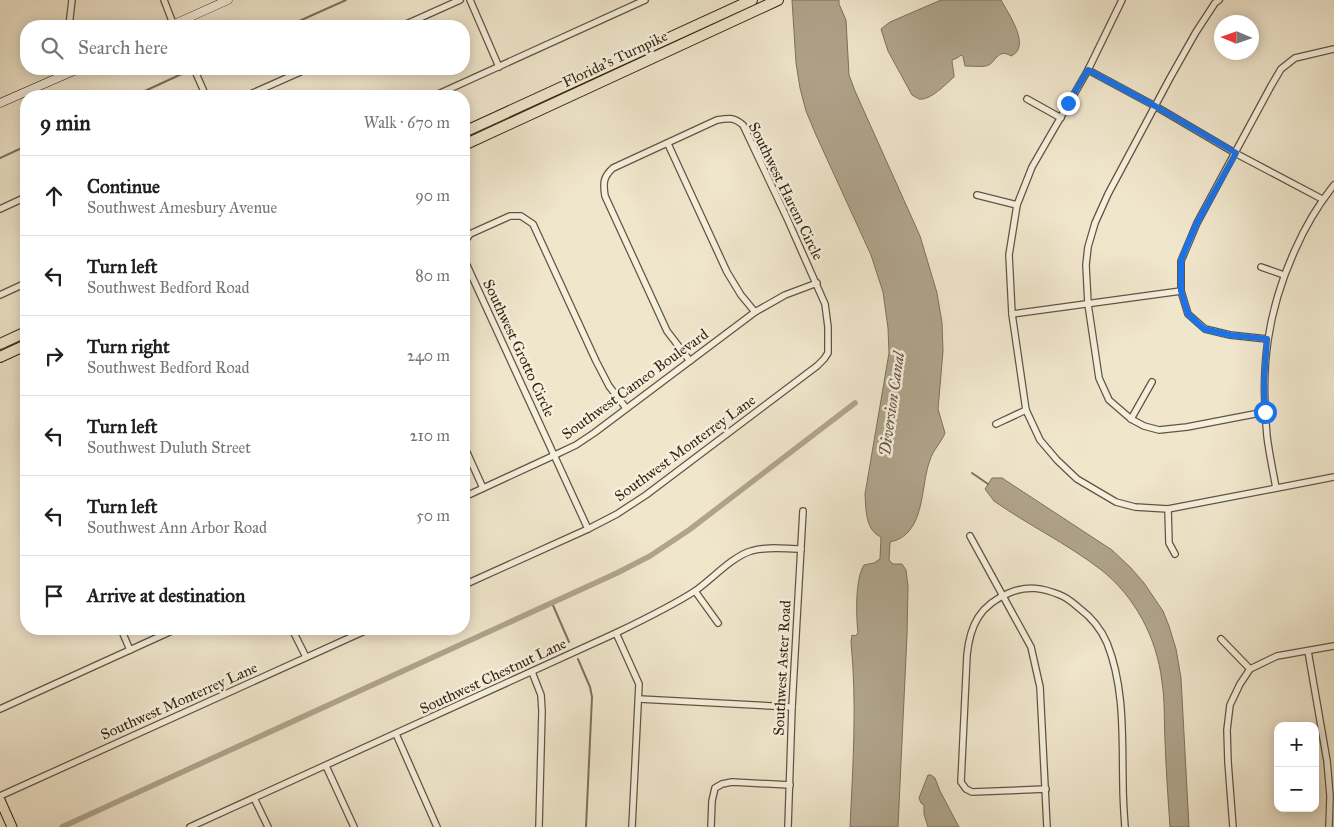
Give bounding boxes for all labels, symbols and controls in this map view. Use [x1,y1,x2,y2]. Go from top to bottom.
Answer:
north arrow [1214,15,1259,60]
search box [20,20,470,75]
street label: Florida's Turnpike [560,27,670,91]
icon: search [38,34,66,62]
text: Search here [78,36,168,59]
route end [1057,92,1080,115]
text: 9 min [40,110,91,136]
text: Walk · 670 m [364,113,450,132]
street label: Southwest Harem Circle [745,119,827,263]
text: Continue [87,175,160,198]
icon: ahead [40,182,68,210]
text: 90 m [415,186,450,205]
text: Southwest Amesbury Avenue [87,198,277,217]
text: Turn left [87,255,157,278]
icon: left [40,262,68,290]
text: 80 m [415,266,450,285]
street label: Southwest Grotto Circle [479,276,559,420]
text: Southwest Bedford Road [87,278,249,297]
street label: Southwest Cameo Boulevard [558,325,712,443]
text: Turn right [87,335,170,358]
icon: right [40,342,68,370]
text: 240 m [407,346,450,365]
water label: Diversion Canal [875,349,908,457]
text: Southwest Bedford Road [87,358,249,377]
street label: Southwest Monterrey Lane [611,391,759,505]
route start [1254,401,1277,424]
text: Turn left [87,415,157,438]
icon: left [40,422,68,450]
text: 210 m [410,426,450,445]
text: Southwest Duluth Street [87,438,251,457]
text: Turn left [87,495,157,518]
icon: left [40,502,68,530]
text: 50 m [416,506,450,525]
text: Southwest Ann Arbor Road [87,518,267,537]
icon: arrive [40,582,68,610]
text: Arrive at destination [87,584,245,607]
street label: Southwest Aster Road [769,599,795,736]
street label: Southwest Chestnut Lane [417,634,569,718]
street label: Southwest Monterrey Lane [98,658,260,744]
map controls [1274,722,1319,812]
button: + [1274,722,1319,767]
button: − [1274,767,1319,812]

